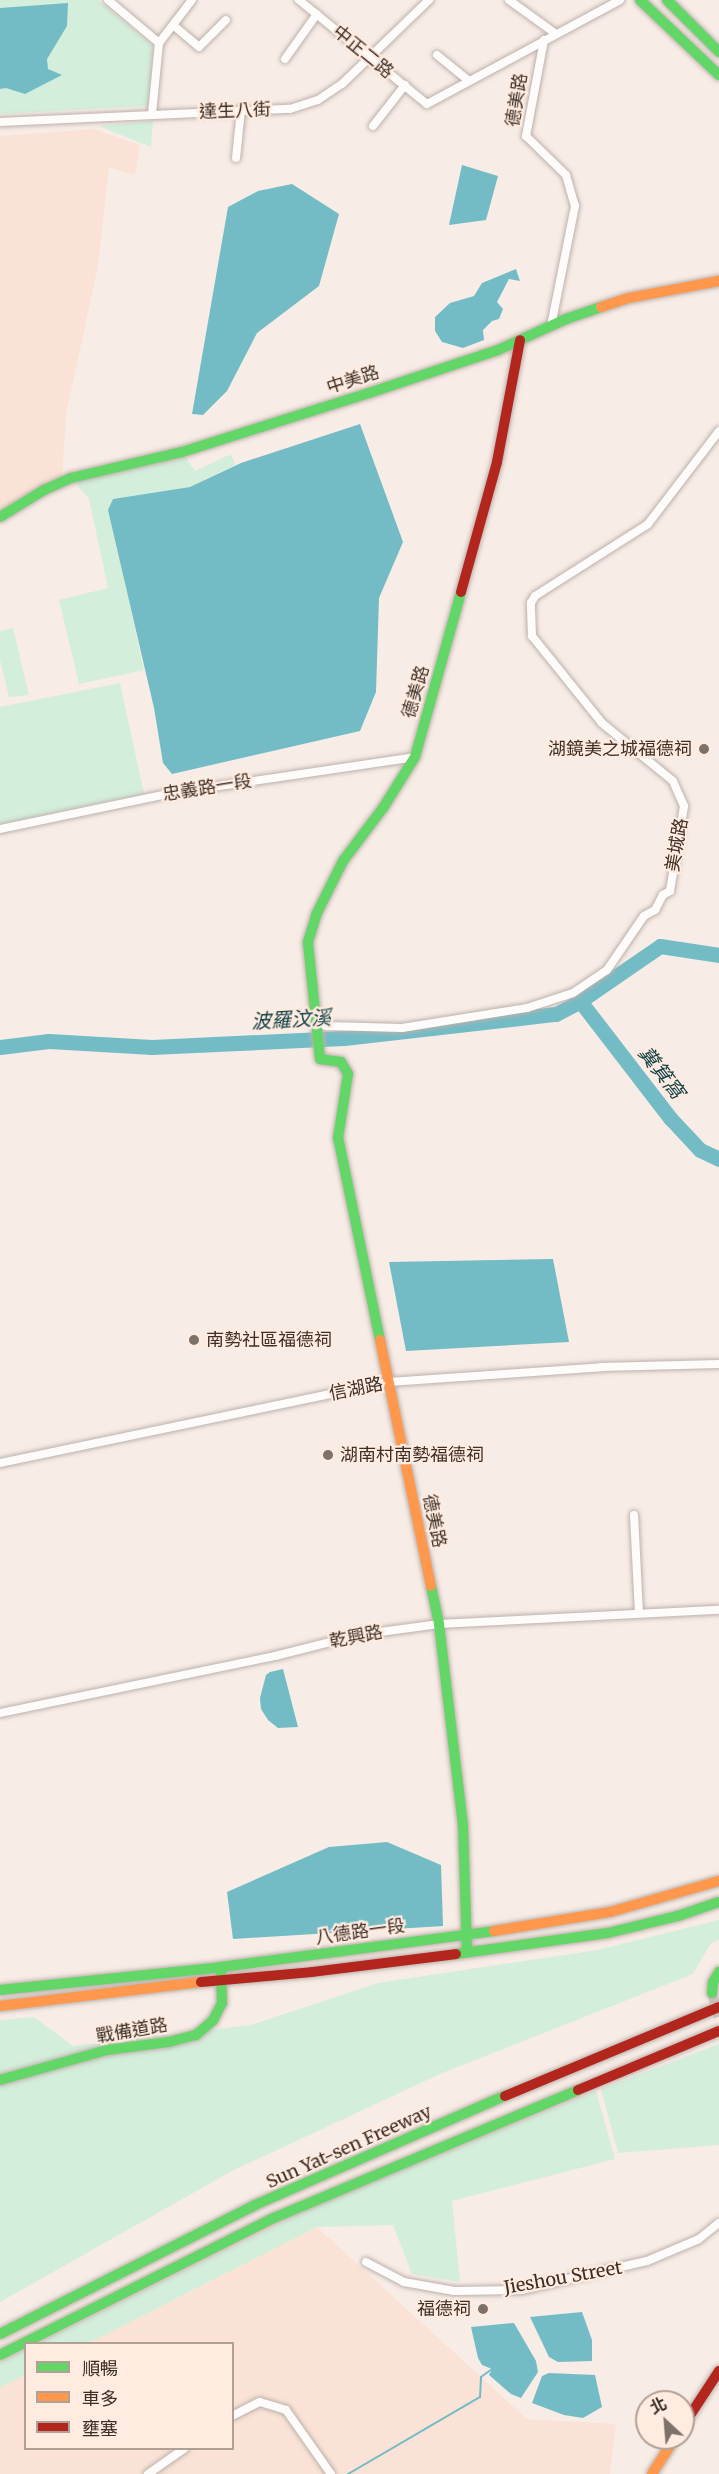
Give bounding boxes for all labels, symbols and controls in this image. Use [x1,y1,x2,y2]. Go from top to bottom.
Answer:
street label: 中正二路 [328,21,398,83]
street label: 德美路 [502,72,532,128]
street label: 達生八街 [199,99,271,123]
street label: 中美路 [324,361,382,399]
street label: 德美路 [398,663,434,721]
place label: 湖鏡美之城福德祠 [548,738,692,760]
marker: 湖鏡美之城福德祠 [697,742,711,756]
street label: 忠義路一段 [161,770,253,806]
street label: 美城路 [662,817,692,873]
water label: 波羅汶溪 [250,1005,332,1033]
water label: 糞箕窩 [634,1041,690,1103]
place label: 南勢社區福德祠 [206,1329,332,1351]
marker: 南勢社區福德祠 [187,1333,201,1347]
street label: 信湖路 [327,1373,385,1405]
place label: 湖南村南勢福德祠 [340,1444,484,1466]
marker: 湖南村南勢福德祠 [321,1448,335,1462]
street label: 德美路 [418,1492,450,1550]
street label: 乾興路 [327,1621,385,1653]
street label: 八德路一段 [314,1915,406,1949]
street label: 戰備道路 [95,2014,169,2048]
street label: Sun Yat-sen Freeway [263,2101,435,2193]
street label: Jieshou Street [502,2257,624,2299]
place label: 福德祠 [417,2298,471,2320]
marker: 福德祠 [476,2302,490,2316]
legend [24,2342,234,2450]
text: 順暢 [82,2357,118,2380]
text: 車多 [82,2387,118,2410]
north arrow [635,2390,695,2450]
text: 北 [646,2393,670,2418]
text: 壅塞 [82,2417,118,2440]

